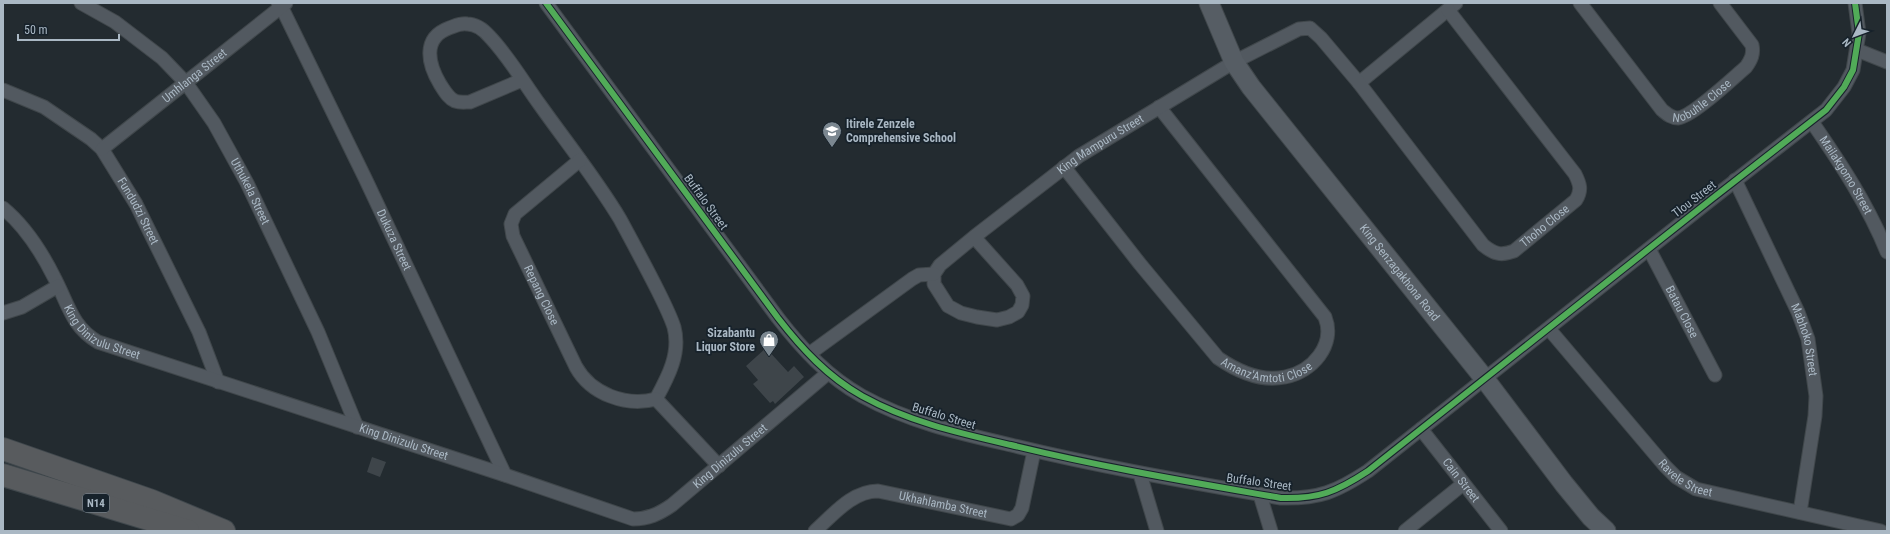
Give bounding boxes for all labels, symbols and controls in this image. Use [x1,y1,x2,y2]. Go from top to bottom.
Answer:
scale bar [18,16,119,42]
north arrow [1834,16,1874,56]
text: 50 m [24,23,48,37]
text: N [1840,35,1854,49]
street label: Umhlanga Street [159,45,230,106]
street label: Nobuhle Close [1672,76,1734,125]
street label: King Mampuru Street [1054,111,1146,177]
place label: Itirele Zenzele Comprehensive School [846,117,956,145]
school or university icon: Itirele Zenzele Comprehensive School [821,120,843,148]
street label: Mailakgomo Street [1817,133,1875,217]
street label: Uthukela Street [228,156,273,227]
street label: Buffalo Street [681,171,731,233]
street label: Fundudzi Street [114,175,162,247]
street label: Tlou Street [1669,177,1719,220]
street label: Thoho Close [1517,201,1572,250]
street label: Dukuza Street [374,207,415,273]
street label: King Senzagakhona Road [1357,221,1443,324]
street label: Repang Close [521,263,562,328]
street label: Batau Close [1663,283,1702,341]
street label: Mabhoko Street [1788,301,1820,377]
street label: King Dinizulu Street [61,302,142,362]
place label: Sizabantu Liquor Store [696,326,755,354]
shop icon: Sizabantu Liquor Store [758,329,780,357]
street label: Amanz'Amtoti Close [1218,350,1314,368]
text: Amanz'Amtoti Close [1218,355,1315,385]
street label: Buffalo Street [911,400,978,432]
street label: King Dinizulu Street [690,420,770,491]
street label: King Dinizulu Street [358,421,450,463]
street label: Cain Street [1440,455,1483,505]
street label: Ravele Street [1655,456,1714,500]
street label: Buffalo Street [1226,471,1293,494]
street label: Ukhahlamba Street [898,489,989,521]
road number: N14 [83,494,109,512]

